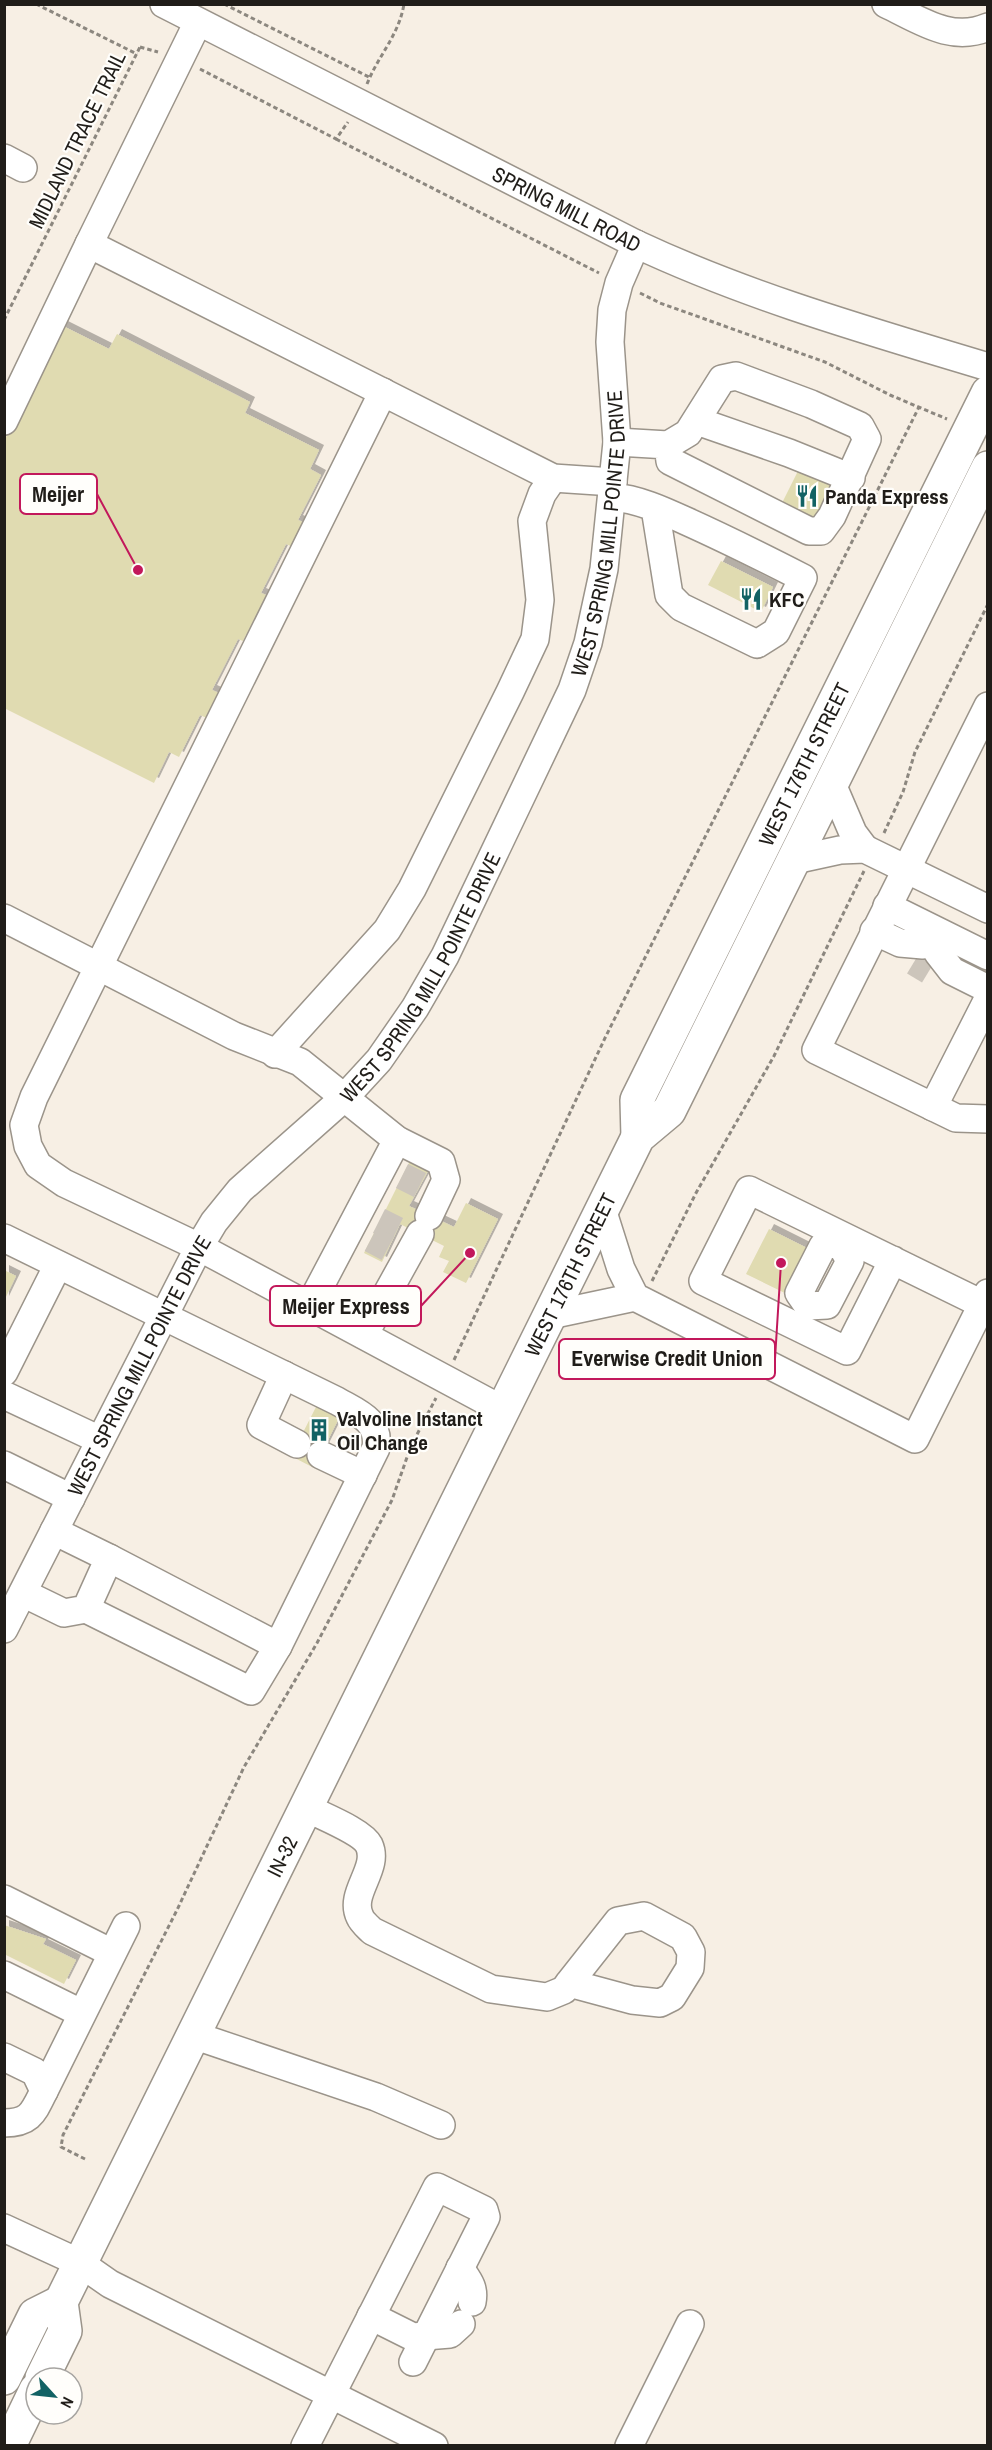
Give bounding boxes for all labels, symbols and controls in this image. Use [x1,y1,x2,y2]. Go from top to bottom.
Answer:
street label: MIDLAND TRACE TRAIL [22,46,133,233]
street label: SPRING MILL ROAD [488,159,646,259]
street label: WEST SPRING MILL POINTE DRIVE [563,389,632,680]
callout: Meijer [20,474,97,514]
text: Meijer [32,479,84,509]
place label: Panda Express [825,482,948,511]
restaurant icon: Panda Express [794,483,820,509]
place label: KFC [769,585,804,614]
restaurant icon: KFC [738,586,764,612]
street label: WEST 176TH STREET [751,677,857,851]
street label: WEST SPRING MILL POINTE DRIVE [333,847,507,1108]
street label: WEST 176TH STREET [517,1188,623,1361]
street label: WEST SPRING MILL POINTE DRIVE [60,1229,217,1501]
callout: Meijer Express [270,1286,421,1326]
text: Meijer Express [282,1291,410,1321]
callout: Everwise Credit Union [559,1339,775,1379]
text: Everwise Credit Union [571,1343,763,1373]
place label: Valvoline Instanct Oil Change [337,1404,483,1457]
building icon: Valvoline Instanct Oil Change [306,1417,332,1443]
street label: IN-32 [259,1831,304,1882]
north arrow [24,2366,84,2426]
text: N [55,2394,79,2412]

